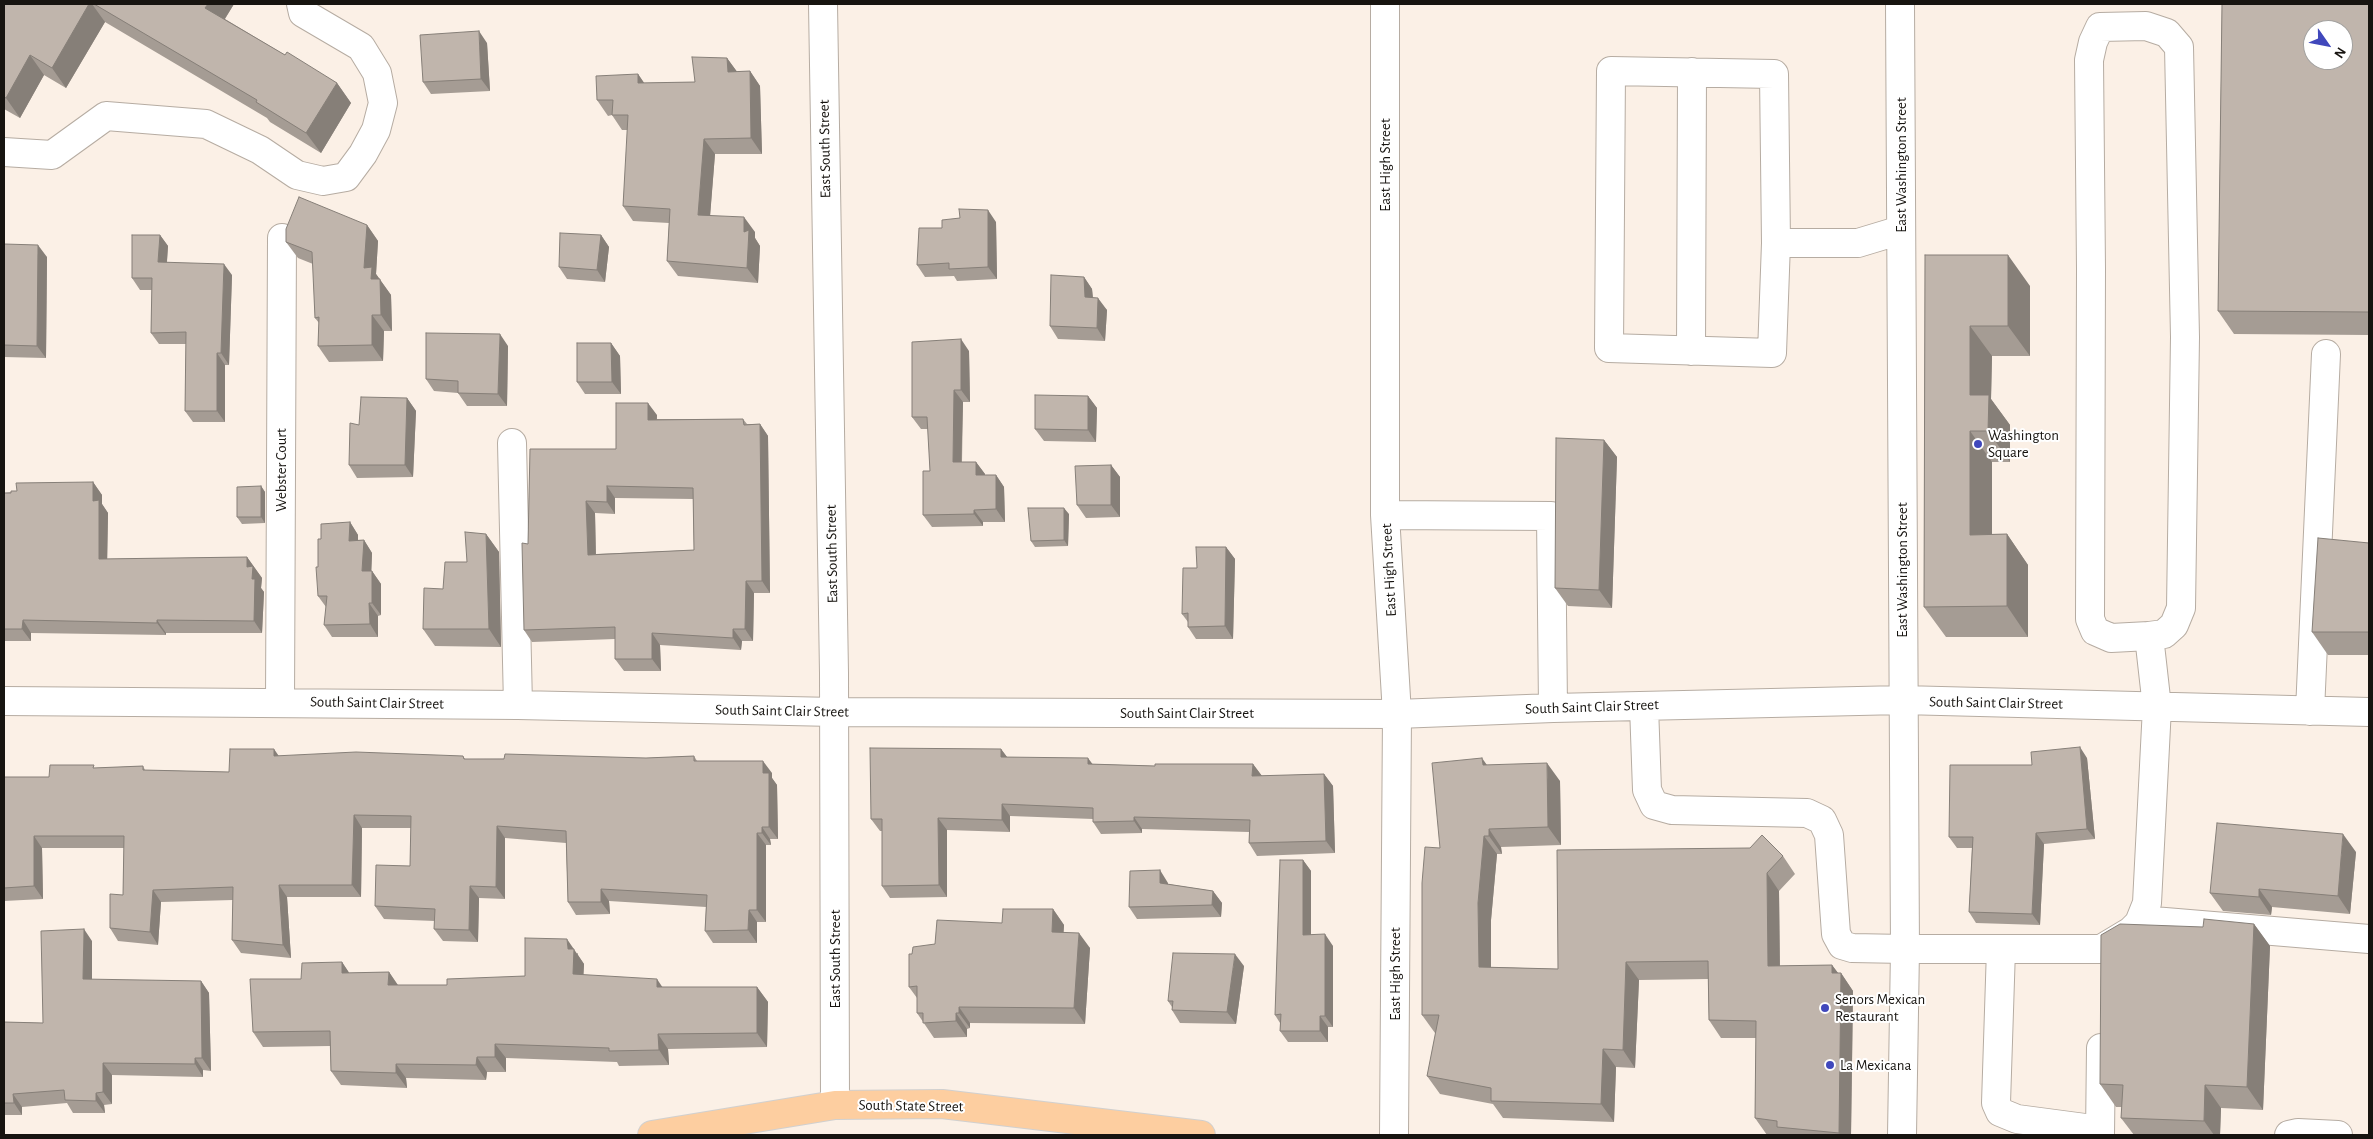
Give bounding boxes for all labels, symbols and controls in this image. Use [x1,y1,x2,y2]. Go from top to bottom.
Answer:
north arrow [2303,20,2353,70]
text: N [2331,45,2348,61]
street label: East Washington Street [1892,97,1910,233]
street label: East South Street [815,99,835,199]
street label: East High Street [1376,118,1394,212]
place label: Washington Square [1988,426,2059,461]
street label: Webster Court [272,428,290,512]
marker: Washington Square [1972,438,1984,450]
street label: East Washington Street [1893,502,1911,638]
street label: East South Street [822,504,842,604]
street label: East High Street [1378,523,1400,617]
street label: South Saint Clair Street [310,693,444,713]
street label: South Saint Clair Street [1929,693,2063,713]
street label: South Saint Clair Street [1525,696,1659,718]
street label: South Saint Clair Street [715,701,849,721]
street label: South Saint Clair Street [1120,704,1254,722]
street label: East South Street [826,910,844,1008]
street label: East High Street [1386,927,1404,1021]
place label: Senors Mexican Restaurant [1835,990,1925,1025]
marker: Senors Mexican Restaurant [1819,1002,1831,1014]
place label: La Mexicana [1840,1056,1911,1074]
marker: La Mexicana [1824,1059,1836,1071]
street label: South State Street [858,1096,964,1116]

